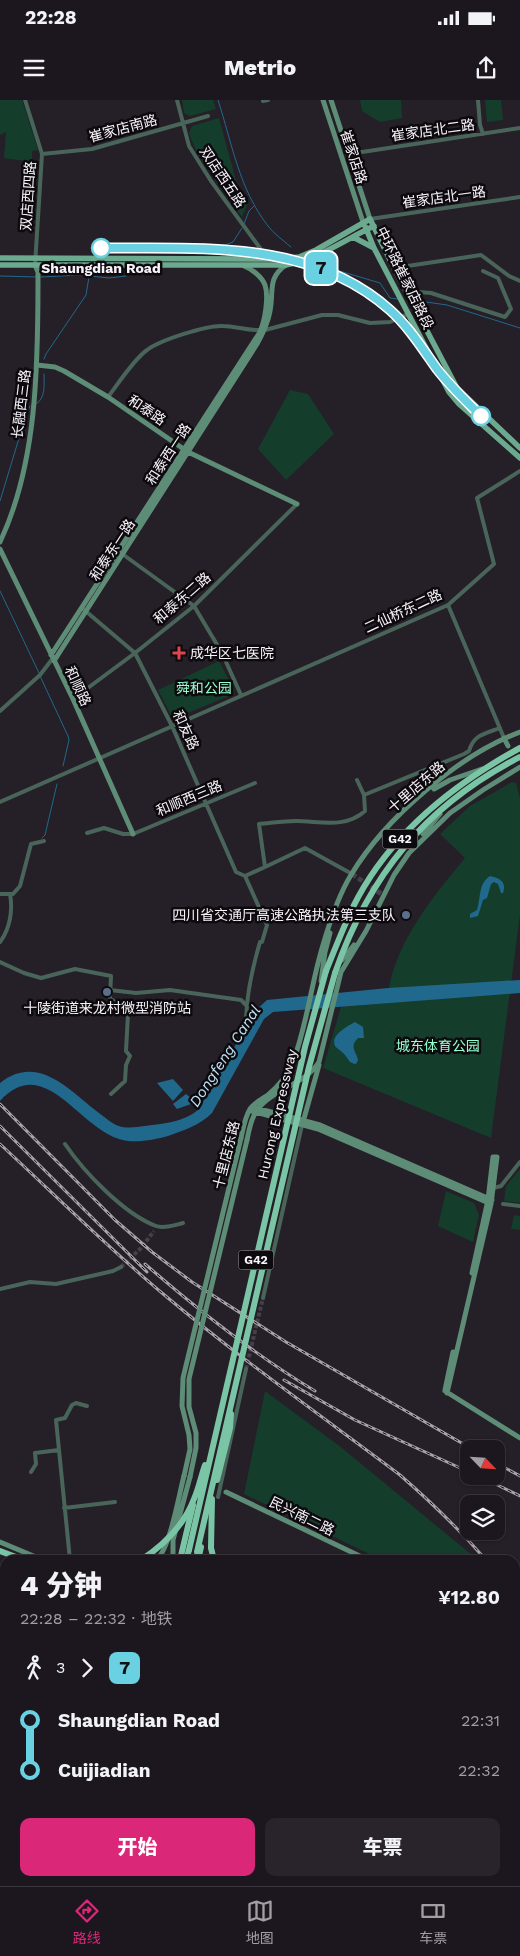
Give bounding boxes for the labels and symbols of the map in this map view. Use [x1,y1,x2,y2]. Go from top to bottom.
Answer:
street label: 崔家店南路 [87,111,159,145]
street label: 崔家店北二路 [390,116,476,144]
street label: 崔家店路 [338,128,370,186]
street label: 双店西五路 [197,144,249,210]
street label: 双店西四路 [18,161,38,231]
street label: 崔家店北一路 [401,183,487,211]
street label: 中环路崔家店路段 [373,224,437,332]
marker: Shaungdian Road [91,238,111,258]
line badge: 7 [305,252,337,284]
place label: Shaungdian Road [41,260,161,276]
street label: 长融西三路 [9,368,33,440]
street label: 和泰路 [125,392,169,428]
unlabelled marker [471,406,491,426]
street label: 和泰西一路 [142,420,194,488]
street label: 和泰东一路 [86,516,138,584]
street label: 和泰东二路 [150,569,214,627]
street label: 二仙桥东二路 [362,586,444,636]
place label: 成华区七医院 [190,645,274,661]
marker: 成华区七医院 [172,646,186,660]
street label: 和顺路 [62,664,94,708]
park label: 舜和公园 [176,680,232,696]
street label: 和友路 [170,708,202,752]
street label: 十里店东路 [384,758,448,816]
street label: 和顺西三路 [154,777,224,819]
road number: G42 [382,830,418,849]
place label: 四川省交通厅高速公路执法第三支队 [172,907,396,923]
marker: 四川省交通厅高速公路执法第三支队 [400,909,412,921]
marker: 十陵街道来龙村微型消防站 [101,986,113,998]
place label: 十陵街道来龙村微型消防站 [23,1000,191,1016]
water label: Dongfeng Canal [186,1002,265,1110]
park label: 城东体育公园 [396,1038,480,1054]
street label: Hurong Expressway [254,1047,300,1181]
street label: 十里店东路 [210,1119,242,1191]
road number: G42 [238,1250,274,1270]
north arrow [460,1440,505,1485]
street label: 民兴南二路 [267,1493,337,1539]

